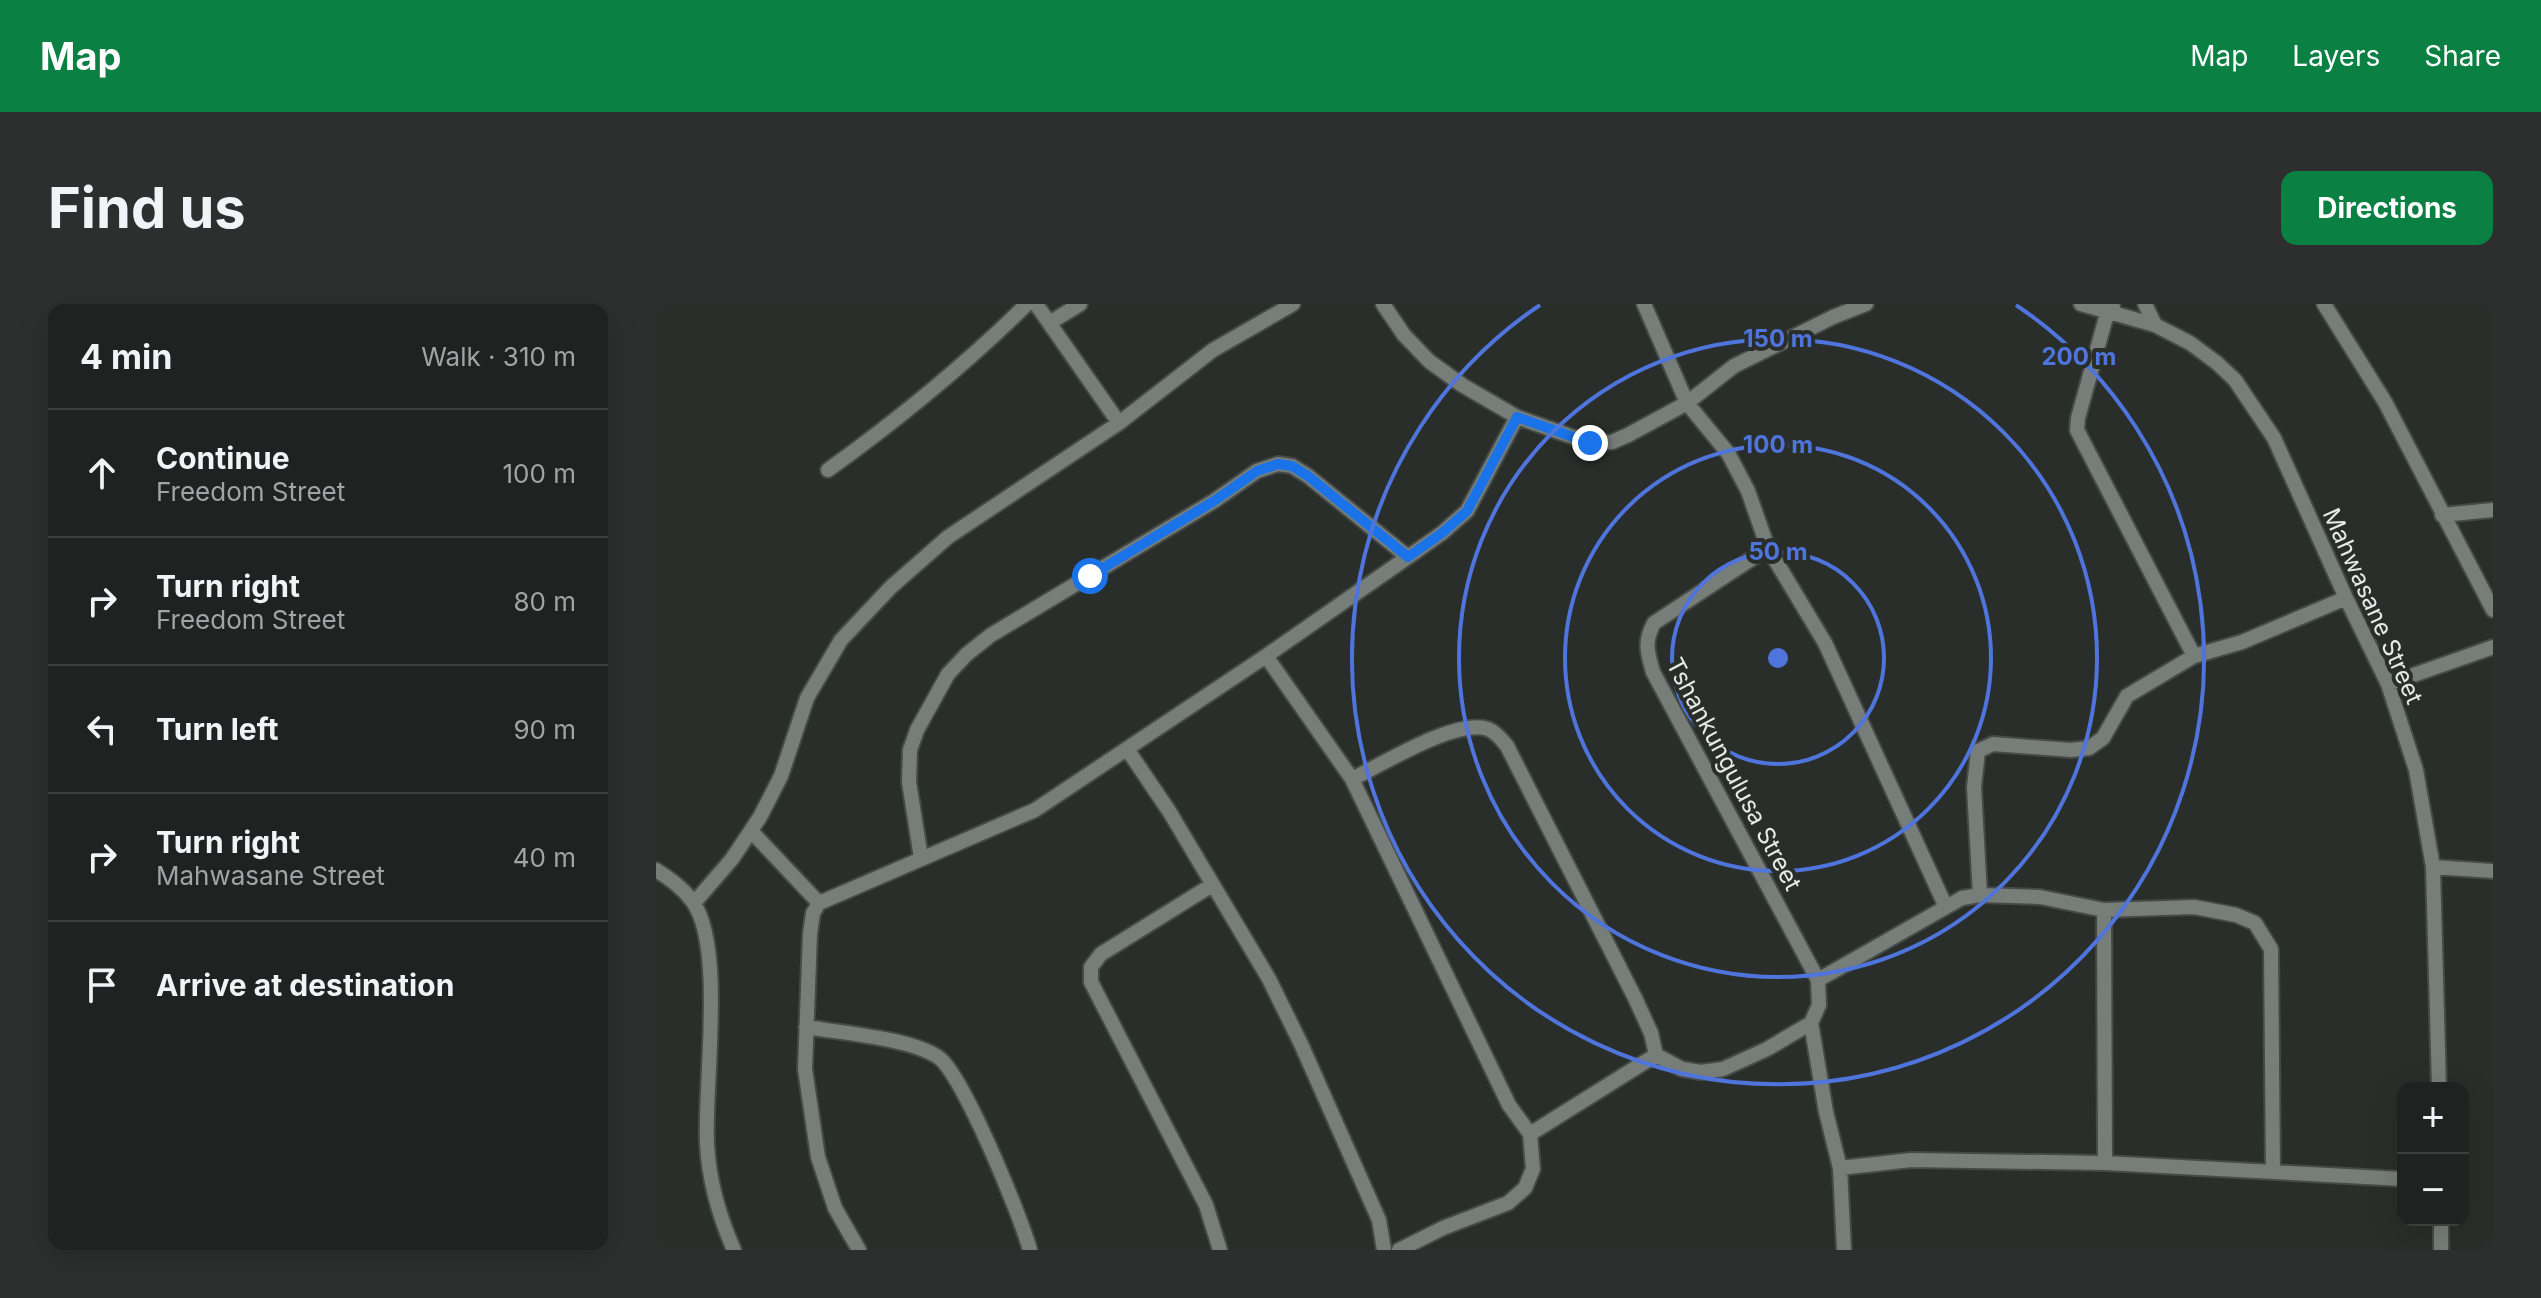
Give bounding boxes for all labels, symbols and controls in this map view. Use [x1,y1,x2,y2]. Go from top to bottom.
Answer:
text: Map [40,33,121,79]
text: Map [2190,39,2248,73]
text: Layers [2292,39,2380,73]
text: Share [2424,39,2501,73]
button: Directions [2281,171,2493,245]
text: Find us [48,174,246,242]
text: 150 m [1743,324,1813,353]
text: 4 min [80,336,172,377]
text: Walk · 310 m [421,341,576,372]
text: 200 m [2041,342,2117,371]
route end [1572,425,1608,461]
text: 100 m [1743,430,1813,459]
text: Continue [156,440,290,476]
icon: ahead [80,451,124,495]
text: 100 m [503,458,576,489]
text: Freedom Street [156,476,345,507]
street label: Mahwasane Street [2317,504,2429,709]
text: 50 m [1748,537,1808,566]
route start [1072,558,1108,594]
text: Turn right [156,568,300,604]
icon: right [80,579,124,623]
text: 80 m [513,586,576,617]
text: Freedom Street [156,604,345,635]
centre of rings [1764,644,1792,672]
street label: Tshankungulusa Street [1660,653,1808,895]
icon: left [80,707,124,751]
text: Turn left [156,711,278,747]
text: 90 m [513,714,576,745]
text: Turn right [156,824,300,860]
icon: right [80,835,124,879]
text: 40 m [513,842,576,873]
text: Mahwasane Street [156,860,385,891]
icon: arrive [80,963,124,1007]
text: Arrive at destination [156,967,454,1003]
map controls [2397,1082,2469,1226]
button: + [2397,1082,2469,1154]
button: − [2397,1154,2469,1226]

